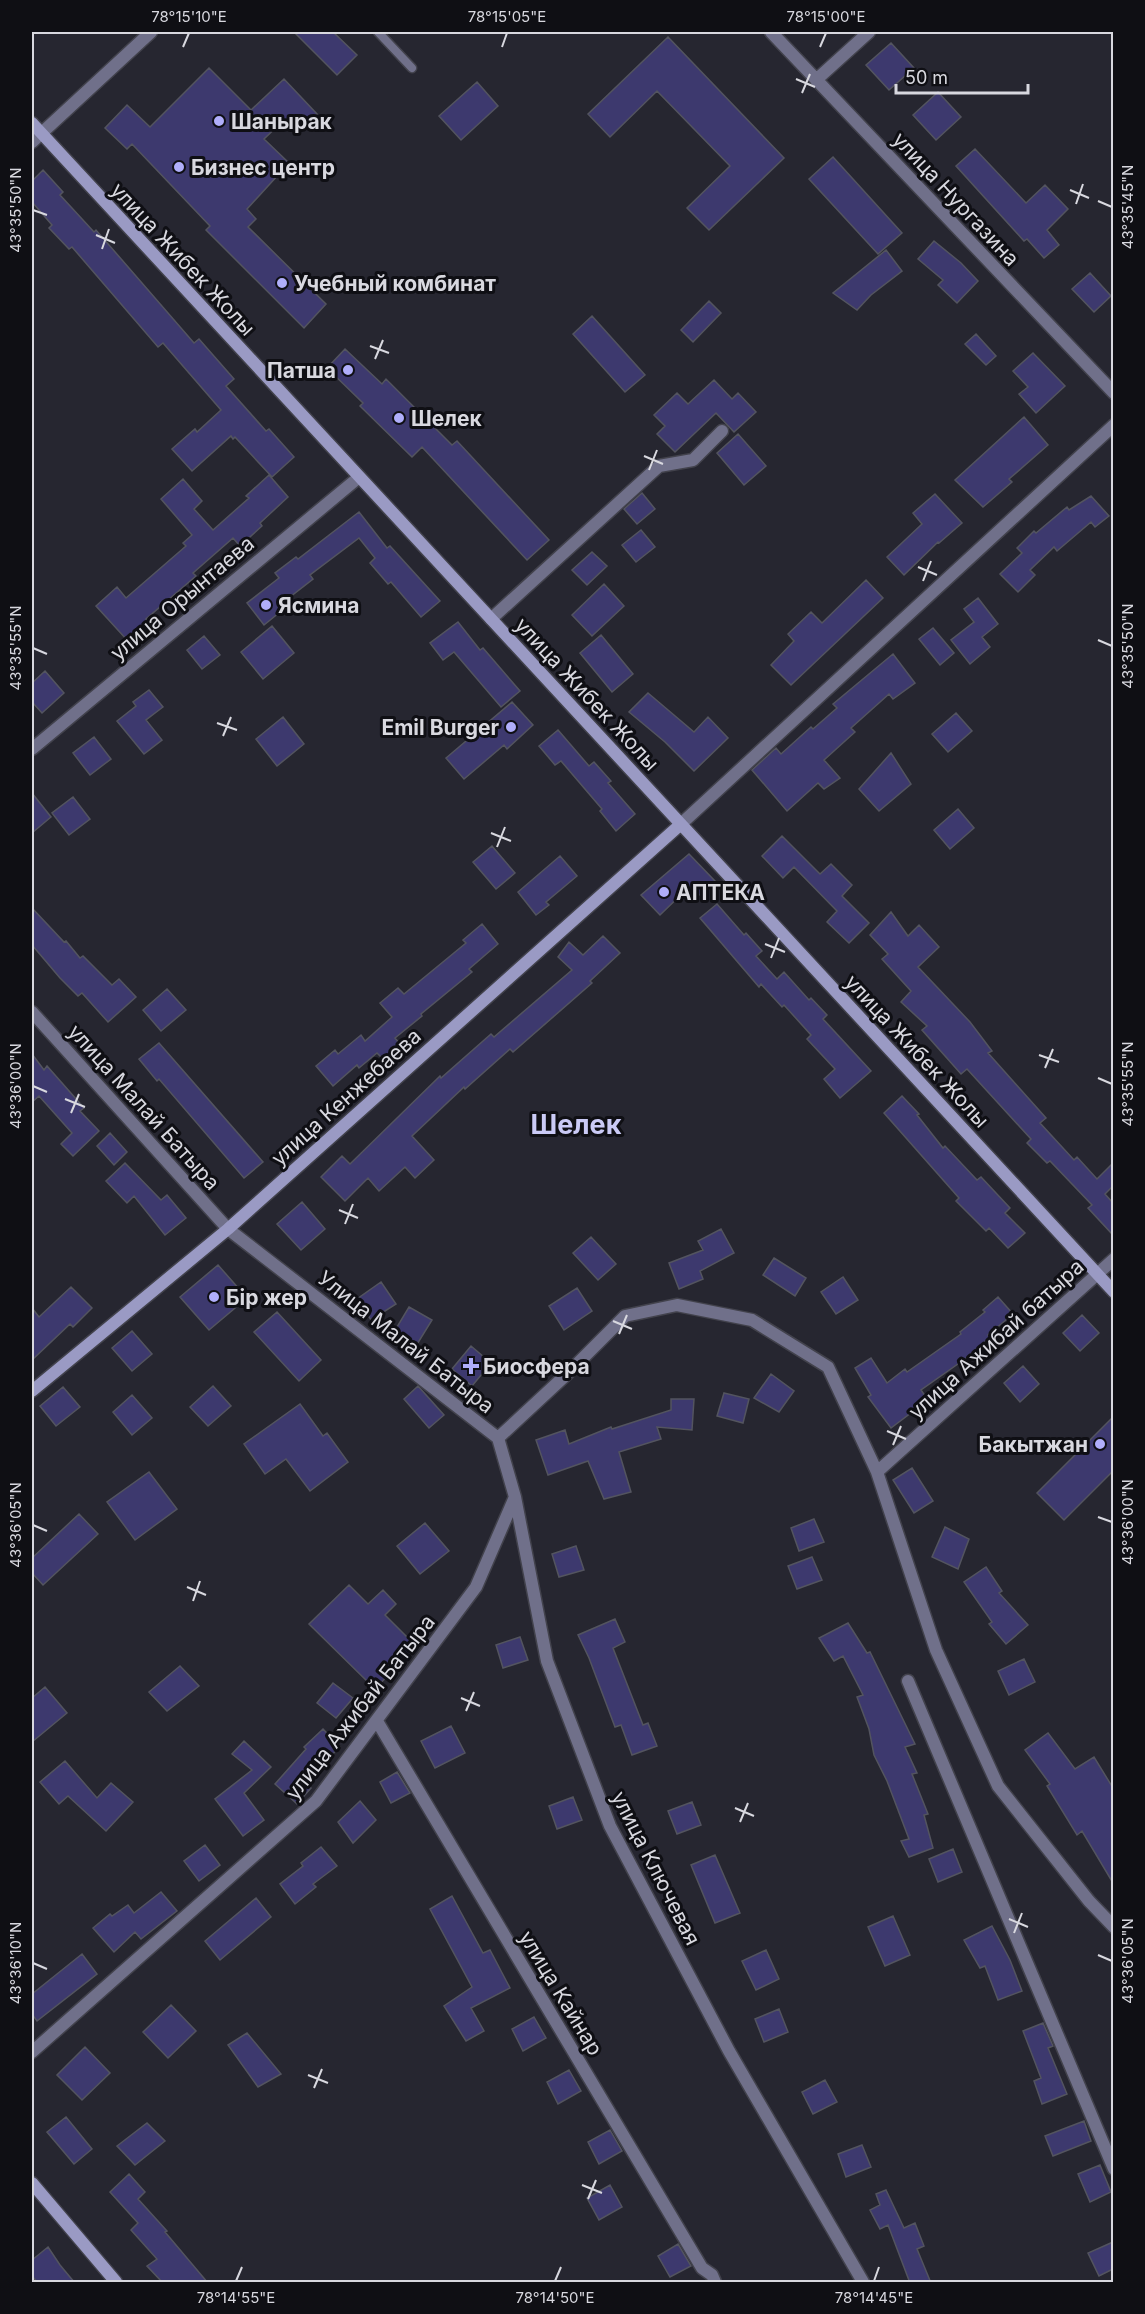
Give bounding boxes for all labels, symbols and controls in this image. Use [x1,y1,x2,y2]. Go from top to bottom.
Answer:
text: 78°15'10"E [151,7,227,26]
text: 78°15'05"E [468,7,546,26]
text: 78°15'00"E [787,7,865,26]
scale bar [896,57,1028,95]
text: 50 m [905,67,948,88]
place label: Шанырак [231,109,333,134]
marker: Шанырак [212,114,226,128]
street label: улица Нургазина [888,127,1024,271]
place label: Бизнес центр [191,155,335,180]
marker: Бизнес центр [172,160,186,174]
text: 43°35'45"N [1118,165,1137,249]
text: 43°35'50"N [6,167,25,253]
street label: улица Жибек Жолы [106,177,260,341]
place label: Учебный комбинат [294,271,496,296]
marker: Учебный комбинат [275,276,289,290]
place label: Патша [267,358,336,383]
marker: Патша [341,363,355,377]
place label: Шелек [411,406,482,431]
marker: Шелек [392,411,406,425]
street label: улица Орынтаева [105,531,259,665]
place label: Ясмина [278,593,360,618]
marker: Ясмина [259,598,273,612]
text: 43°35'50"N [1118,603,1137,689]
text: 43°35'55"N [6,606,25,690]
street label: улица Жибек Жолы [510,612,664,776]
place label: Emil Burger [381,715,499,740]
marker: Emil Burger [504,720,518,734]
place label: АПТЕКА [676,880,765,905]
marker: АПТЕКА [657,885,671,899]
street label: улица Жибек Жолы [840,969,994,1133]
street label: улица Малай Батыра [63,1019,225,1195]
street label: улица Кенжебаева [266,1023,426,1171]
text: 43°35'55"N [1118,1042,1137,1126]
text: 43°36'00"N [6,1043,25,1129]
district label: Шелек [531,1108,622,1141]
street label: улица Ажибай батыра [903,1254,1089,1424]
street label: Улица Малай Батыра [313,1265,499,1419]
place label: Бір жер [226,1285,307,1310]
marker: Бір жер [207,1290,221,1304]
place label: Биосфера [483,1354,590,1379]
marker: Биосфера [464,1359,478,1373]
place label: Бакытжан [979,1432,1088,1457]
marker: Бакытжан [1093,1437,1107,1451]
text: 43°36'00"N [1118,1479,1137,1565]
text: 43°36'05"N [6,1482,25,1568]
street label: улица Ажибай Батыра [280,1610,440,1804]
street label: улица Ключевая [606,1787,706,1949]
text: 43°36'05"N [1118,1918,1137,2004]
text: 43°36'10"N [6,1922,25,2004]
street label: улица Кайнар [514,1926,608,2060]
text: 78°14'55"E [197,2288,275,2307]
text: 78°14'50"E [515,2288,595,2307]
text: 78°14'45"E [835,2288,913,2307]

